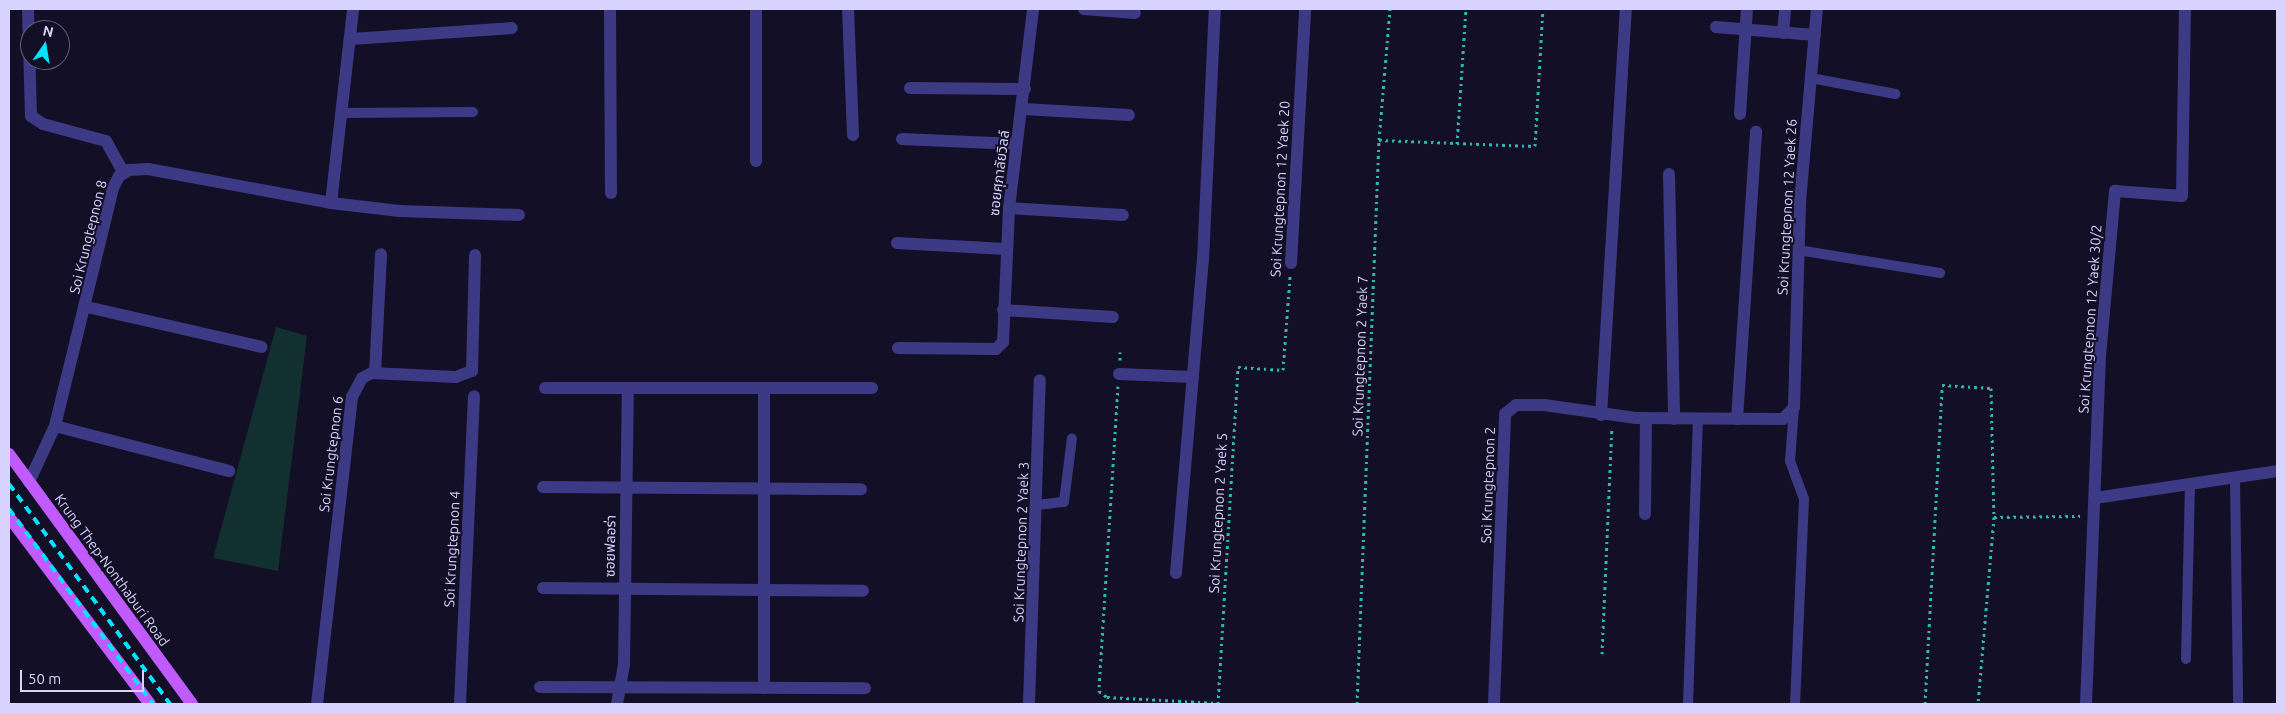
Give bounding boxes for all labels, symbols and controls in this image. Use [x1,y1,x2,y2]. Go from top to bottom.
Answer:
north arrow [20,20,70,70]
text: N [41,22,55,40]
street label: Soi Krungtepnon 12 Yaek 20 [1267,100,1293,278]
street label: Soi Krungtepnon 12 Yaek 26 [1774,118,1800,296]
street label: ซอยศุภาลัยวิลล์ [985,129,1013,217]
street label: Soi Krungtepnon 8 [66,178,110,296]
street label: Soi Krungtepnon 12 Yaek 30/2 [2075,224,2105,414]
street label: Soi Krungtepnon 2 Yaek 7 [1349,275,1371,437]
street label: Soi Krungtepnon 6 [316,395,346,513]
street label: Soi Krungtepnon 2 [1478,426,1498,544]
street label: Soi Krungtepnon 2 Yaek 5 [1205,432,1231,594]
street label: Soi Krungtepnon 2 Yaek 3 [1010,461,1032,623]
street label: Soi Krungtepnon 4 [441,490,463,608]
street label: Krung Thep-Nonthaburi Road [51,491,173,649]
street label: ซอยฟลอร่า [601,515,619,577]
scale bar [22,660,146,692]
text: 50 m [28,670,61,687]

